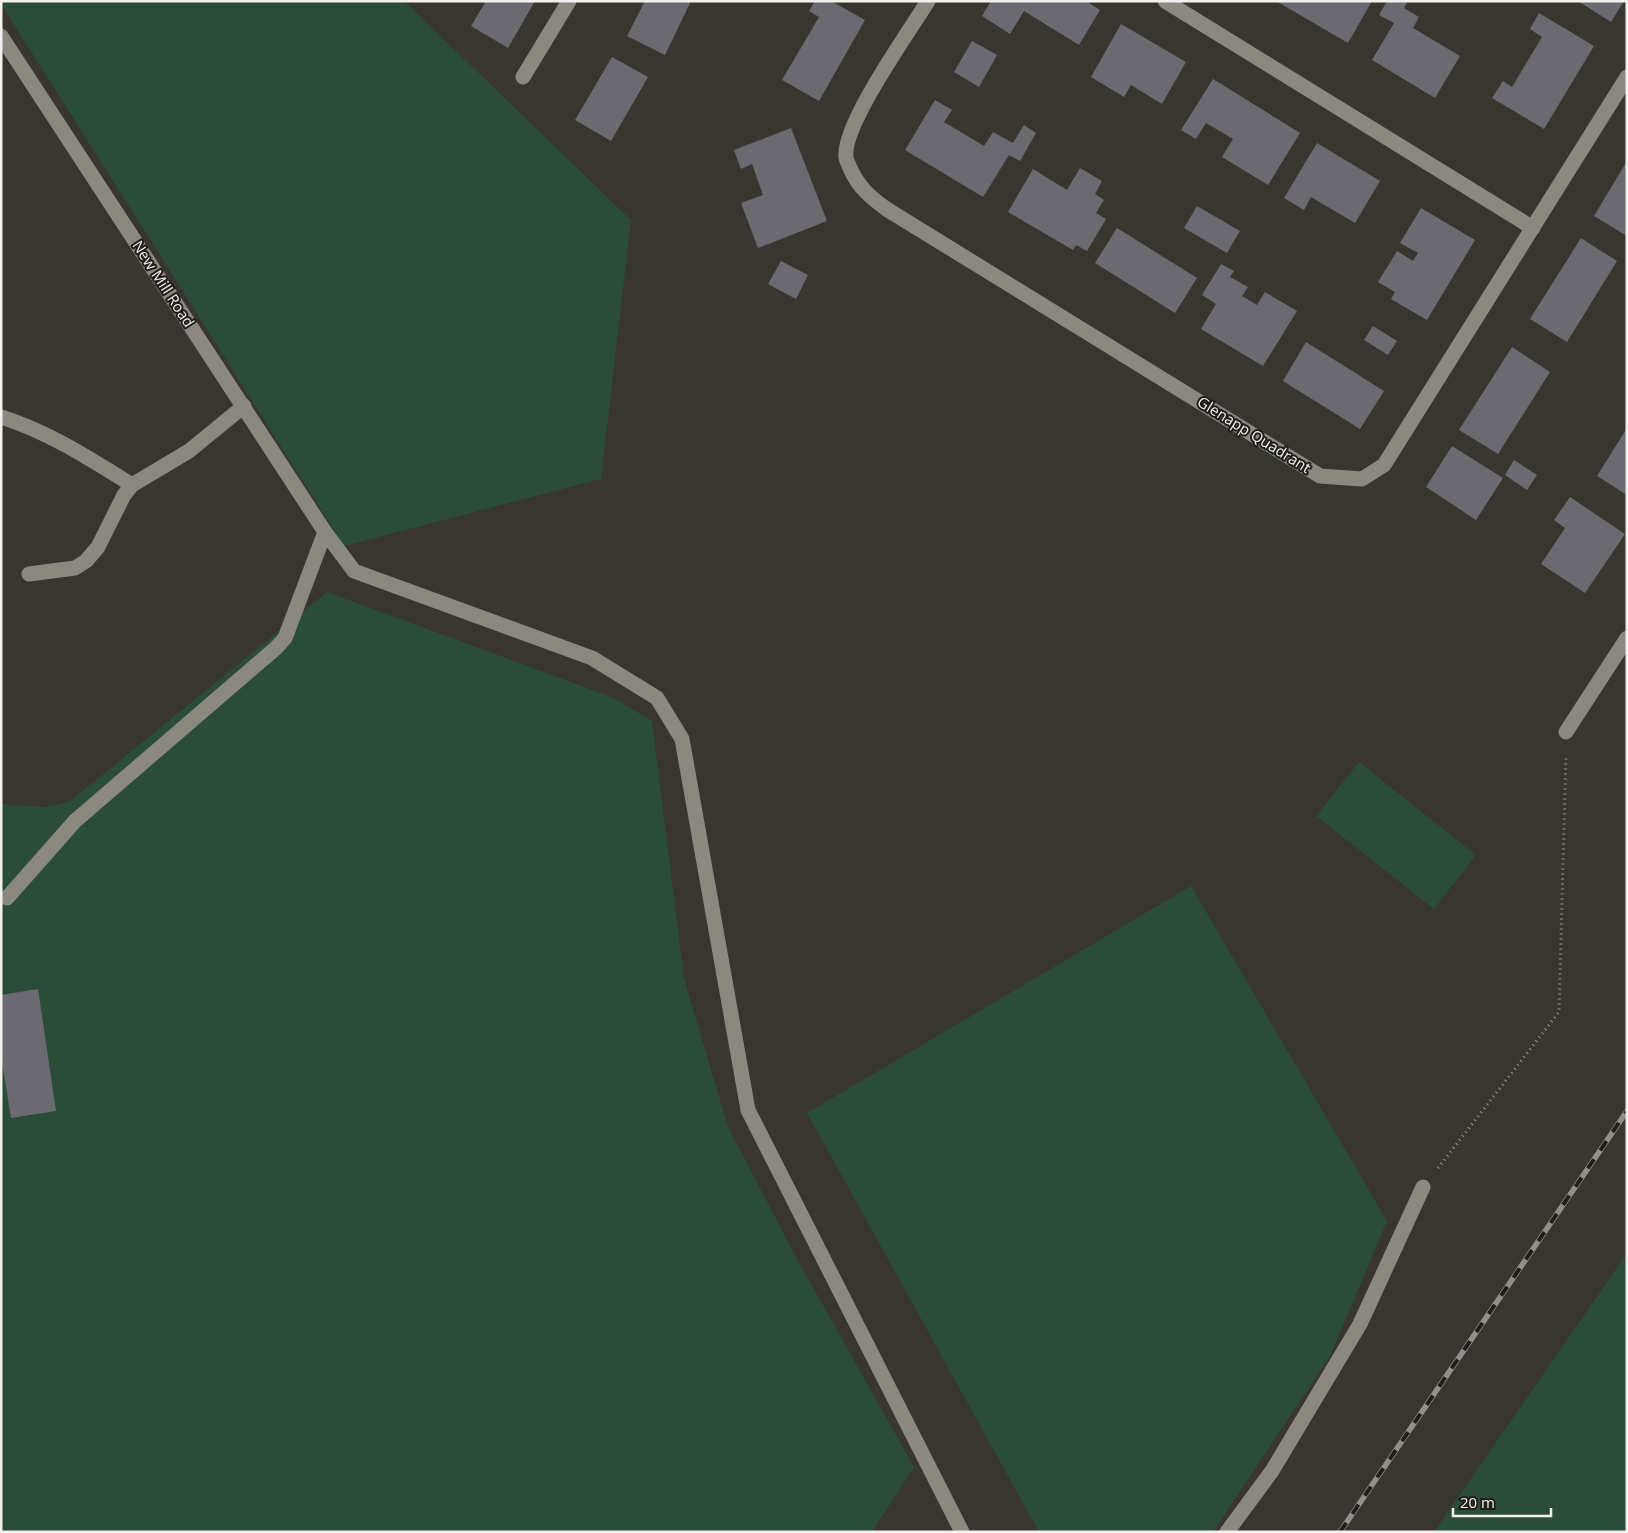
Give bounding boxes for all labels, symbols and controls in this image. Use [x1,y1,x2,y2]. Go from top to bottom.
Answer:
street label: New Mill Road [128,236,199,331]
street label: Glenapp Quadrant [1194,391,1315,477]
scale bar [1453,1486,1550,1518]
text: 20 m [1460,1492,1495,1512]

